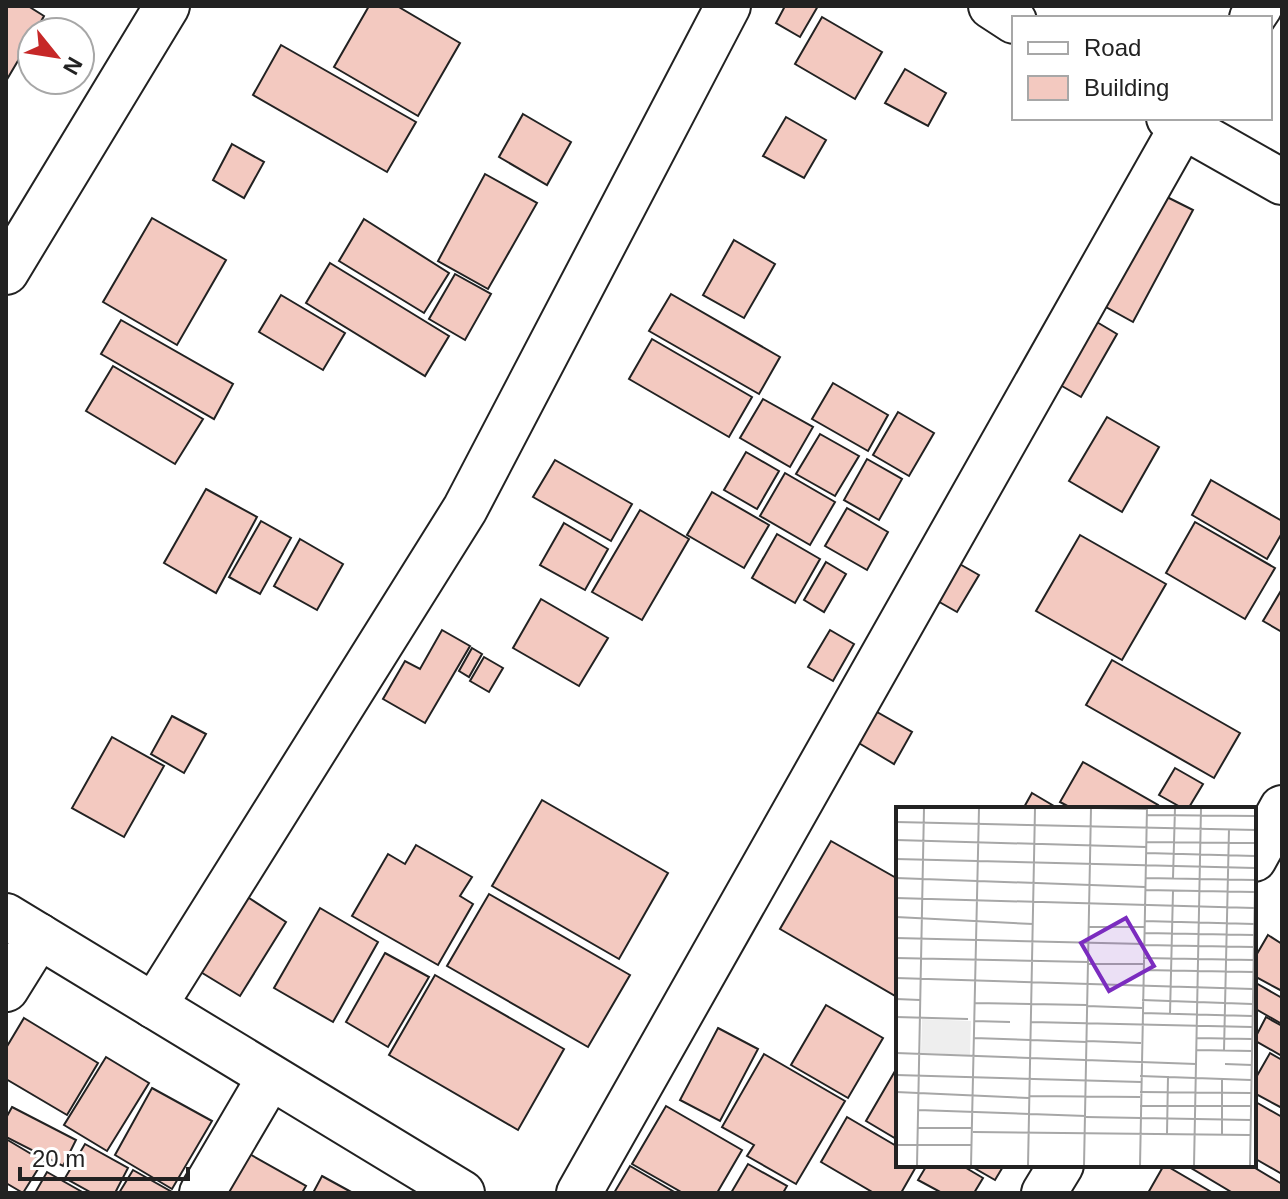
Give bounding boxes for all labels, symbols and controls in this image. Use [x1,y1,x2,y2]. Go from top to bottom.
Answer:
north arrow [16,16,96,96]
legend [1012,16,1272,120]
text: Road [1084,34,1141,61]
text: N [58,53,88,79]
text: Building [1084,74,1169,101]
inset map [896,807,1256,1167]
scale bar [20,1131,188,1181]
text: 20 m [32,1145,85,1172]

